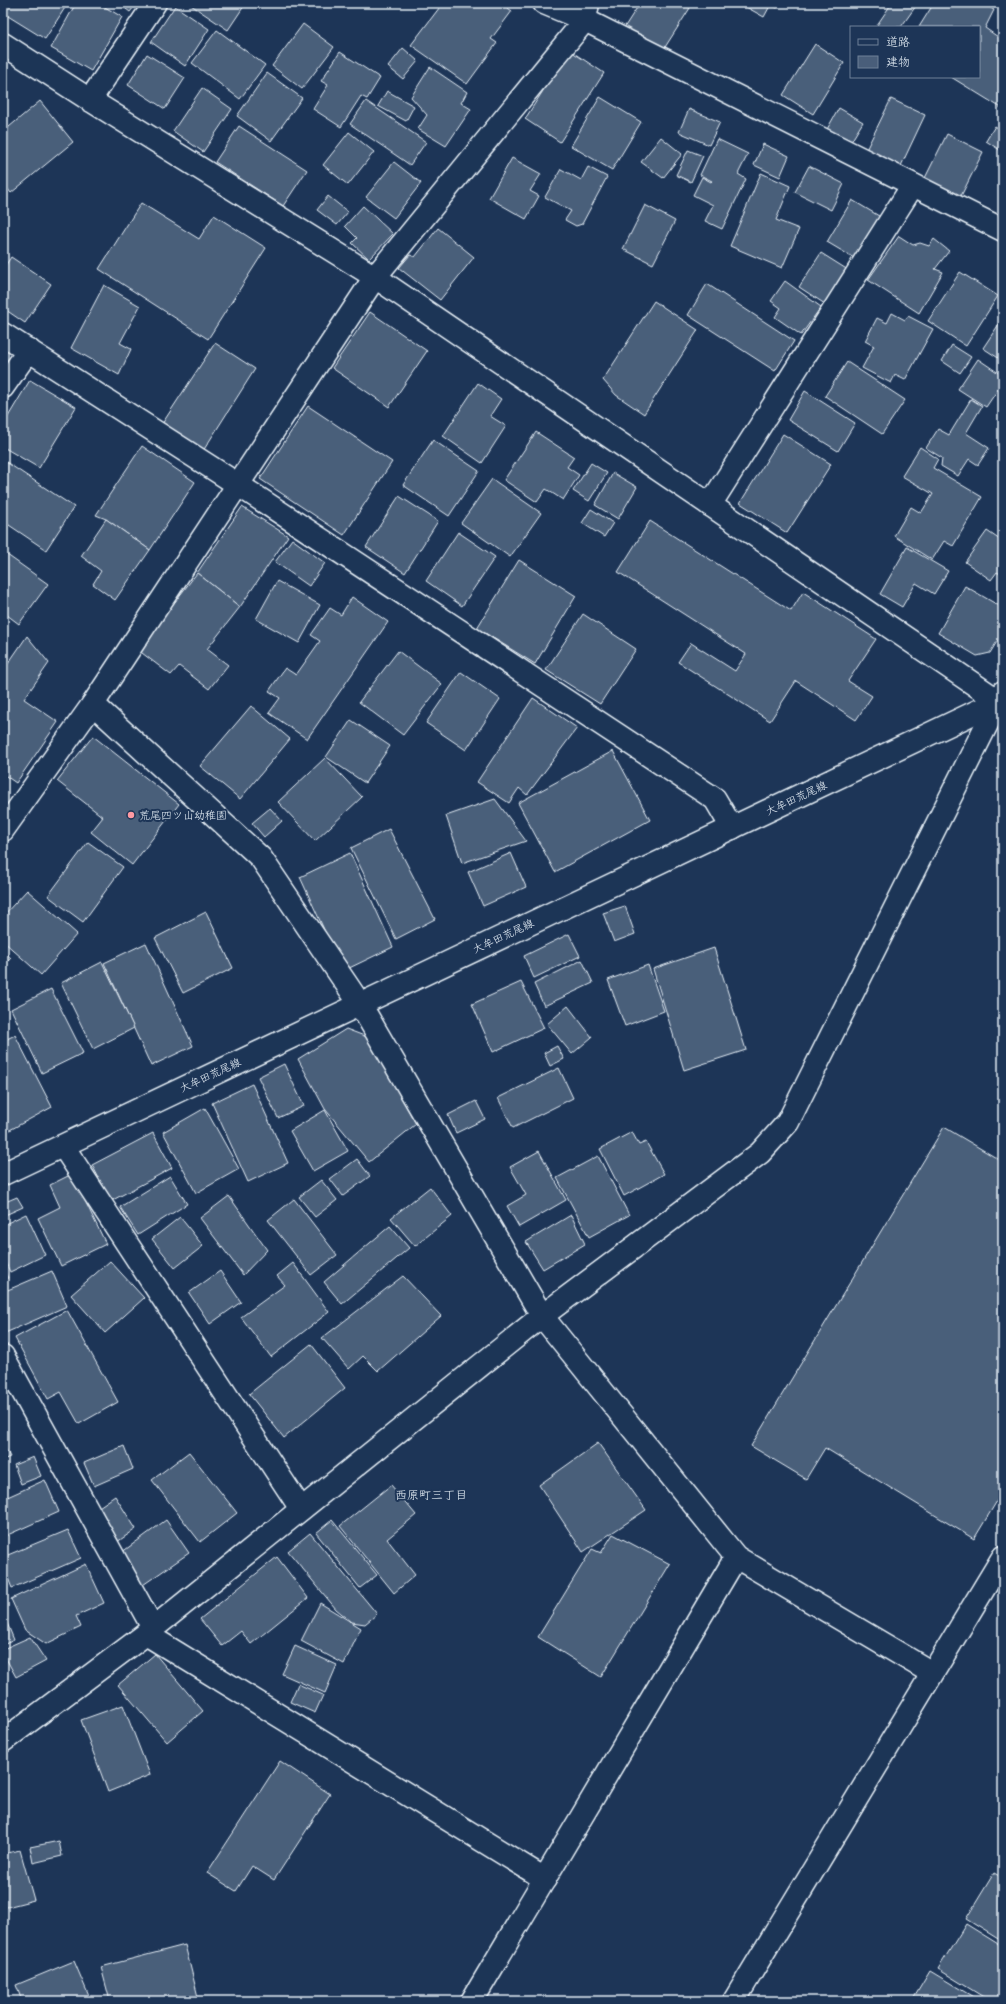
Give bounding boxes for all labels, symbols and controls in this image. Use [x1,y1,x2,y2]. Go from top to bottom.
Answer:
legend [850,26,980,78]
text: 道路 [886,33,910,50]
text: 建物 [886,53,910,70]
street label: 大牟田荒尾線 [763,778,829,818]
place label: 荒尾四ツ山幼稚園 [139,808,227,822]
marker: 荒尾四ツ山幼稚園 [126,810,136,820]
street label: 大牟田荒尾線 [470,916,536,956]
street label: 大牟田荒尾線 [177,1055,243,1095]
district label: 西原町三丁目 [395,1486,467,1503]

